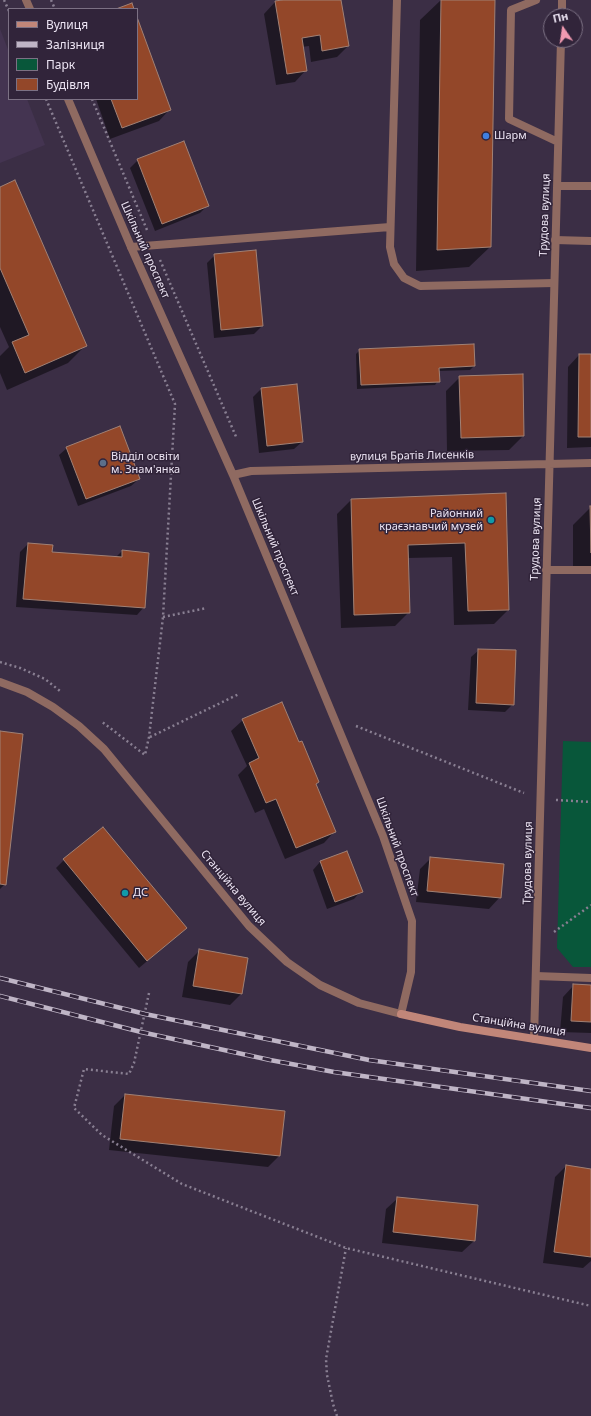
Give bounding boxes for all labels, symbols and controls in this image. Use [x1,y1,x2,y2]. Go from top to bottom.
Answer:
legend [8,8,138,100]
north arrow [543,8,583,48]
text: Пн [551,8,570,26]
text: Вулиця [46,16,88,33]
text: Залізниця [46,36,105,53]
text: Парк [46,56,75,73]
text: Будівля [46,76,90,93]
place label: Шарм [494,129,527,143]
marker: Шарм [481,131,491,141]
street label: Трудова вулиця [537,173,553,257]
street label: Шкільний проспект [118,199,172,301]
street label: вулиця Братів Лисенків [350,448,474,464]
place label: Відділ освіти м. Знам'янка [111,450,180,476]
marker: Відділ освіти м. Знам'янка [98,458,108,468]
street label: Шкільний проспект [248,496,302,598]
street label: Трудова вулиця [528,497,544,581]
place label: Районний краєзнавчий музей [379,507,483,533]
marker: Районний краєзнавчий музей [486,515,496,525]
street label: Шкільний проспект [373,796,421,898]
street label: Трудова вулиця [521,821,535,905]
street label: Станційна вулиця [198,847,268,929]
place label: ДС [133,886,148,900]
marker: ДС [120,888,130,898]
street label: Станційна вулиця [471,1011,567,1039]

